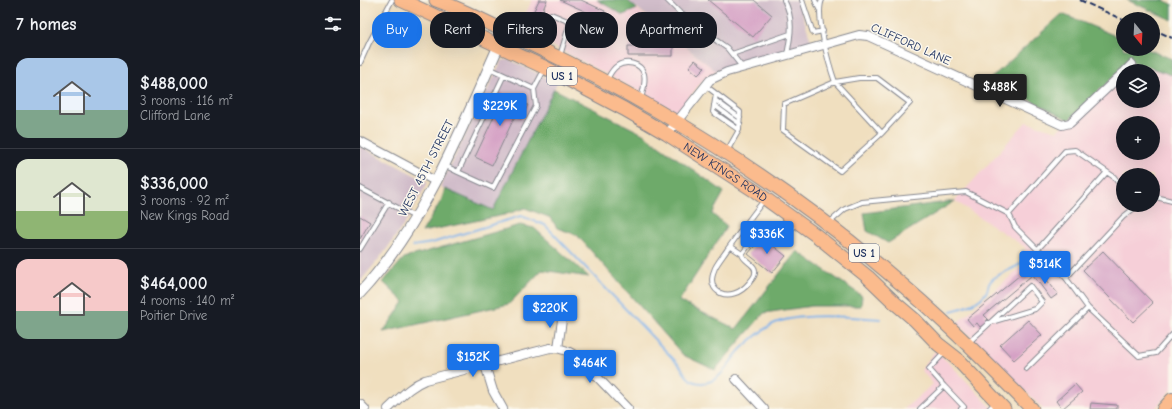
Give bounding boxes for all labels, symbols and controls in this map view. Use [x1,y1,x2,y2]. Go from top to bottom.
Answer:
chip: Buy [372,12,422,48]
chip: Rent [430,12,485,48]
chip: Filters [493,12,557,48]
chip: New [565,12,618,48]
chip: Apartment [626,12,717,48]
north arrow [1116,12,1160,56]
map controls [1116,12,1160,212]
icon: filters [322,13,344,35]
text: 7 homes [16,15,77,34]
street label: CLIFFORD LANE [869,20,953,68]
button: layers [1116,64,1160,108]
road number: US 1 [547,67,577,85]
icon: home [48,74,96,122]
text: $488,000 [140,74,208,93]
pin: $488K [972,74,1028,108]
text: $488K [983,79,1017,94]
text: 3 rooms · 116 m² [140,93,232,108]
pin: $229K [472,93,528,127]
text: $229K [483,98,517,113]
text: Clifford Lane [140,108,210,123]
button: + [1116,116,1160,160]
street label: WEST 45TH STREET [396,117,457,219]
street label: NEW KINGS ROAD [681,140,770,205]
button: − [1116,168,1160,212]
text: $336,000 [140,174,208,193]
icon: home [48,175,96,223]
text: 3 rooms · 92 m² [140,193,229,208]
text: New Kings Road [140,208,229,223]
pin: $336K [739,221,795,255]
text: $336K [750,226,784,241]
road number: US 1 [849,244,879,262]
pin: $514K [1017,251,1073,285]
text: $514K [1028,256,1062,271]
text: $464,000 [140,274,208,293]
icon: home [48,275,96,323]
text: 4 rooms · 140 m² [140,293,234,308]
pin: $220K [522,295,578,329]
text: $220K [532,300,568,315]
text: Poitier Drive [140,308,207,323]
pin: $152K [445,344,501,378]
text: $152K [456,349,490,364]
pin: $464K [562,350,618,384]
text: $464K [573,355,607,370]

